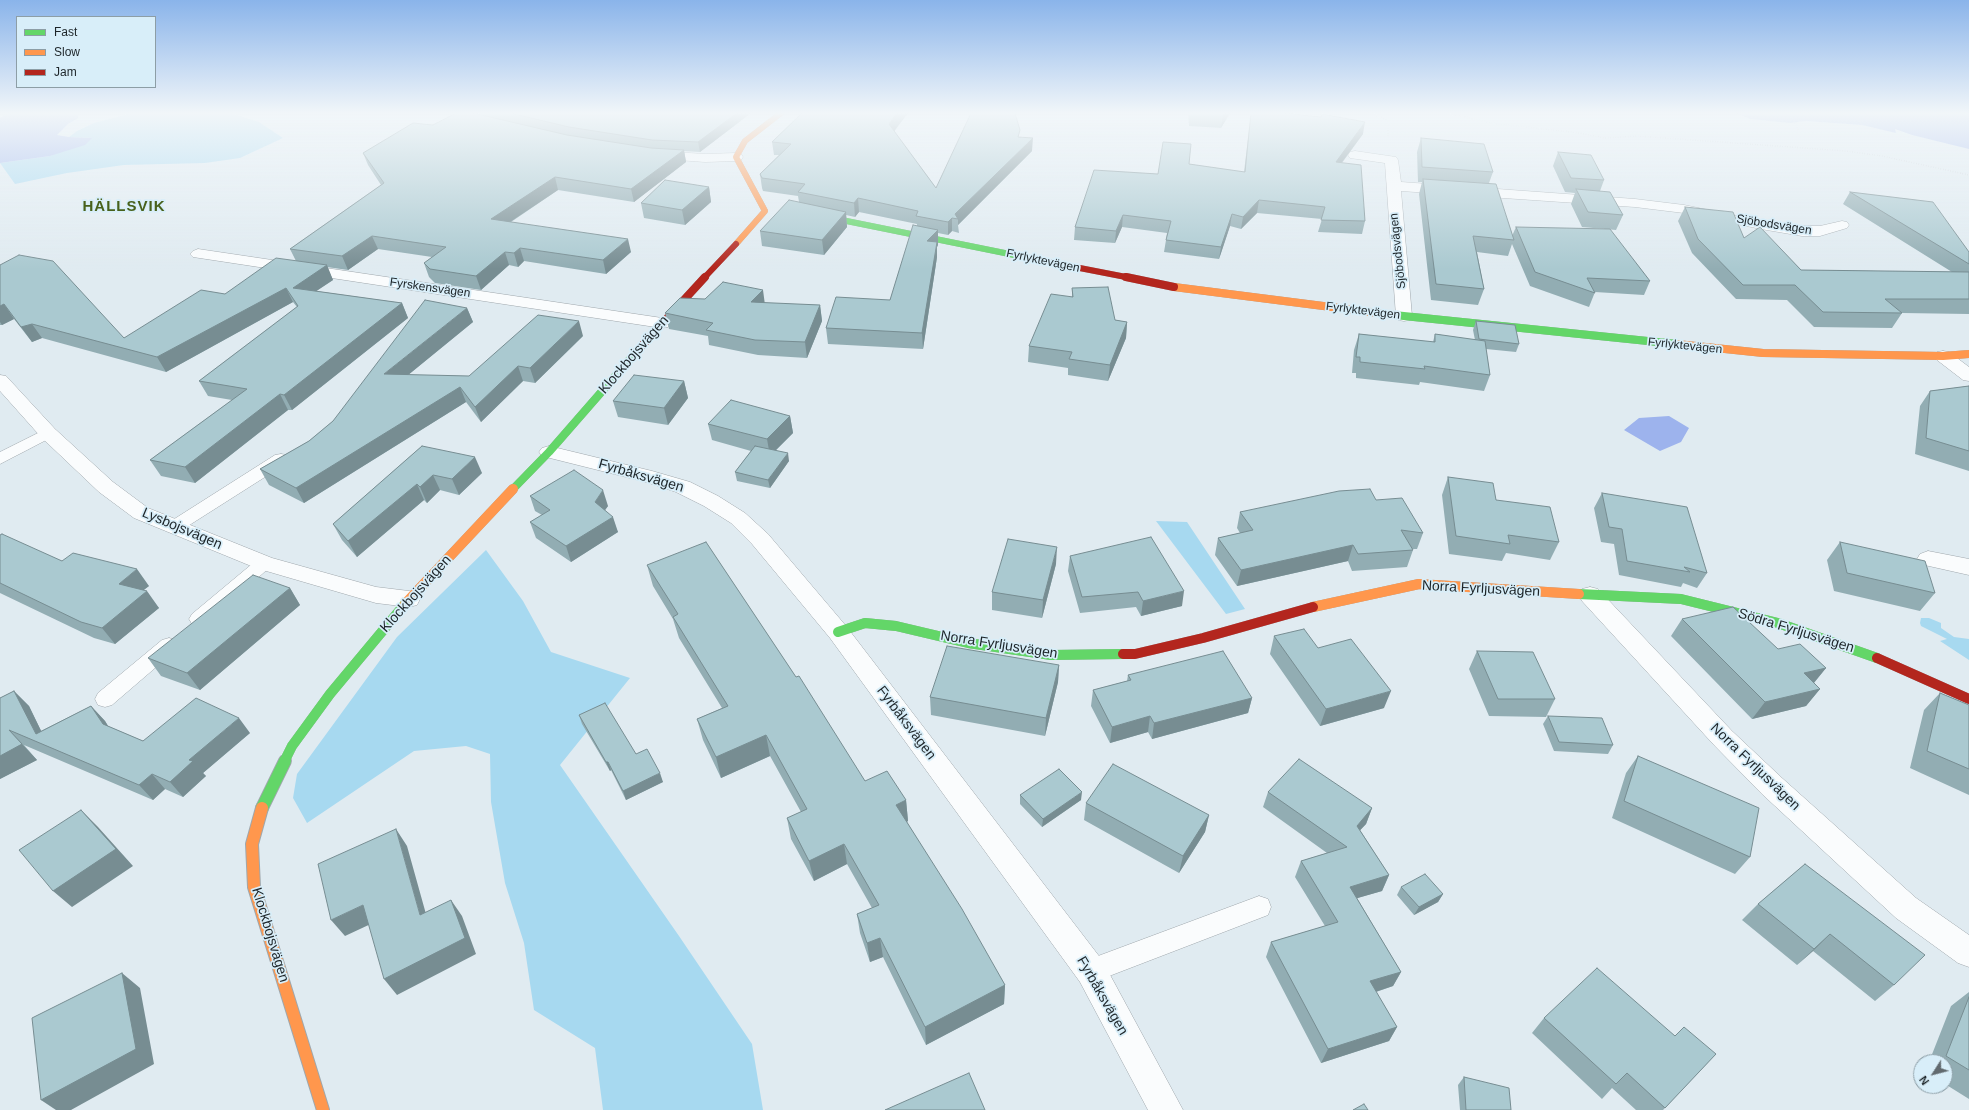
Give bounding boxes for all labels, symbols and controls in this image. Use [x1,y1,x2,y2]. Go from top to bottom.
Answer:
legend [16,16,156,88]
text: Fast [54,25,77,39]
text: Slow [54,45,80,59]
text: Jam [54,65,77,79]
district label: HÄLLSVIK [82,198,166,216]
street label: Sjöbodsvägen [1387,212,1409,290]
street label: Sjöbodsvägen [1735,212,1813,238]
street label: Fyrlyktevägen [1005,246,1081,276]
street label: Fyrskensvägen [389,275,471,301]
street label: Fyrlyktevägen [1325,299,1401,323]
street label: Klockbojsvägen [595,312,673,398]
street label: Fyrlyktevägen [1647,335,1723,357]
street label: Fyrbåksvägen [596,456,686,496]
street label: Lysbojsvägen [140,505,224,553]
street label: Klockbojsvägen [377,552,455,636]
street label: Norra Fyrljusvägen [1422,578,1540,600]
street label: Södra Fyrljusvägen [1736,605,1856,657]
street label: Norra Fyrljusvägen [939,627,1059,663]
street label: Fyrbåksvägen [873,683,939,763]
street label: Norra Fyrljusvägen [1707,720,1803,814]
street label: Klockbojsvägen [248,886,292,984]
street label: Fyrbåksvägen [1073,954,1131,1038]
north arrow [1913,1054,1953,1094]
text: N [1917,1074,1931,1087]

